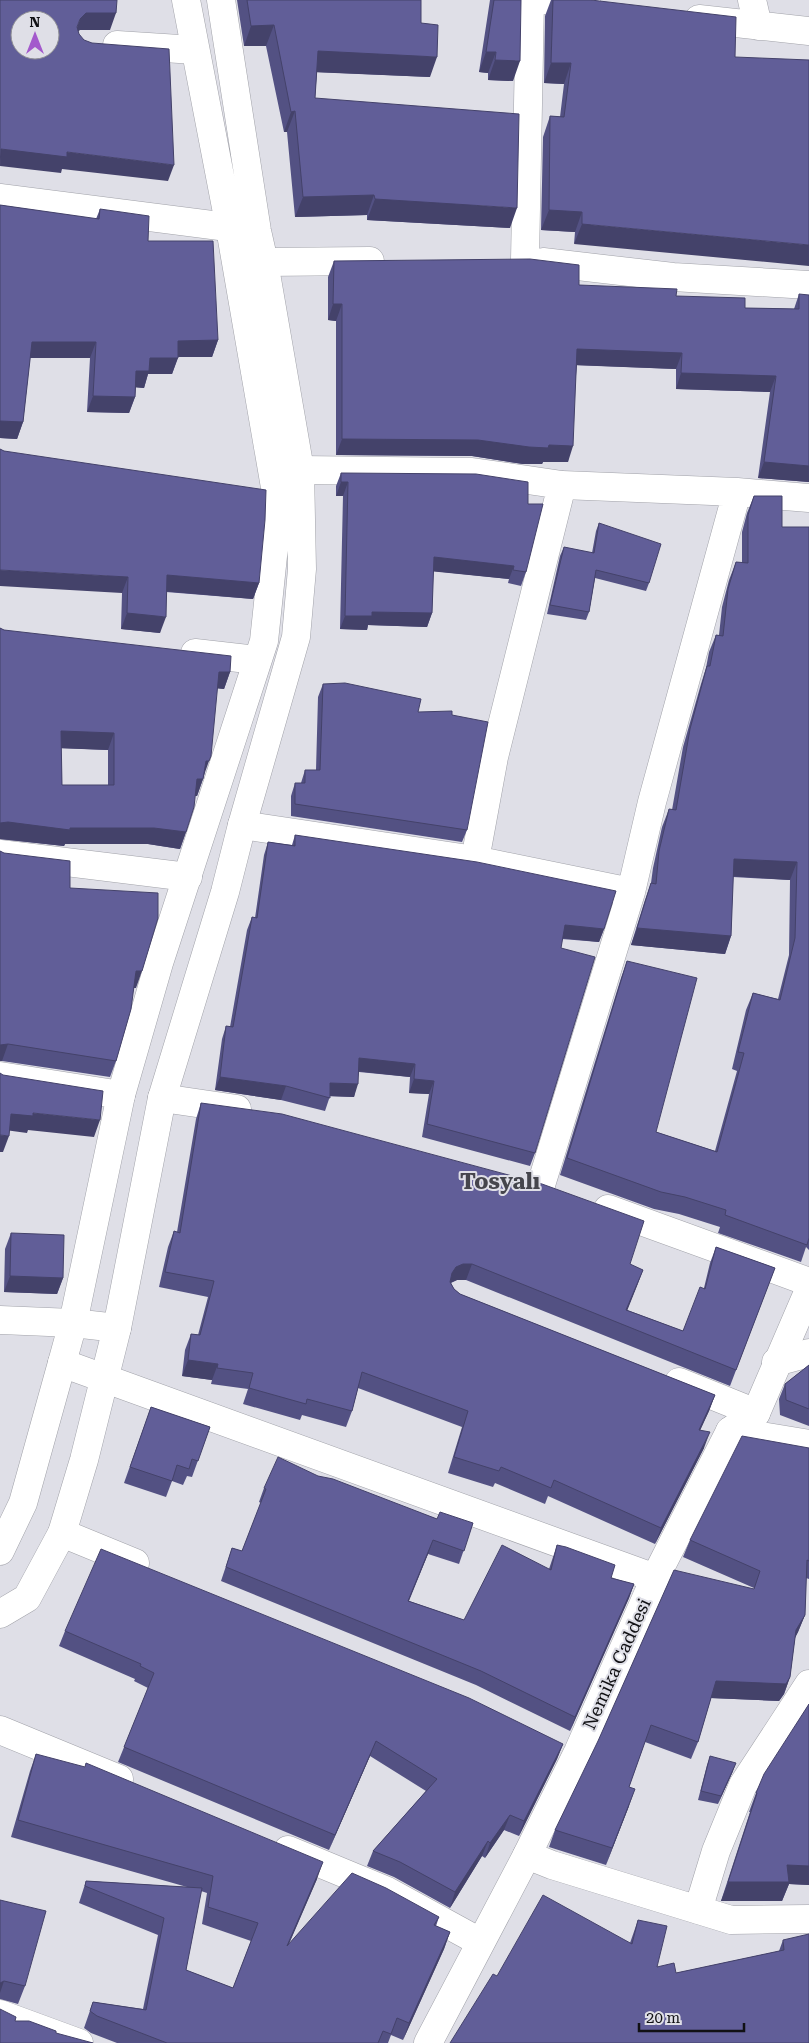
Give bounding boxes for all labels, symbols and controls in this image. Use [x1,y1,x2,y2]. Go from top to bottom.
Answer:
north arrow [10,10,60,60]
text: N [30,14,41,30]
district label: Tosyalı [460,1169,540,1194]
street label: Nemika Caddesi [578,1595,655,1733]
scale bar [639,2000,744,2032]
text: 20 m [646,2009,681,2027]

